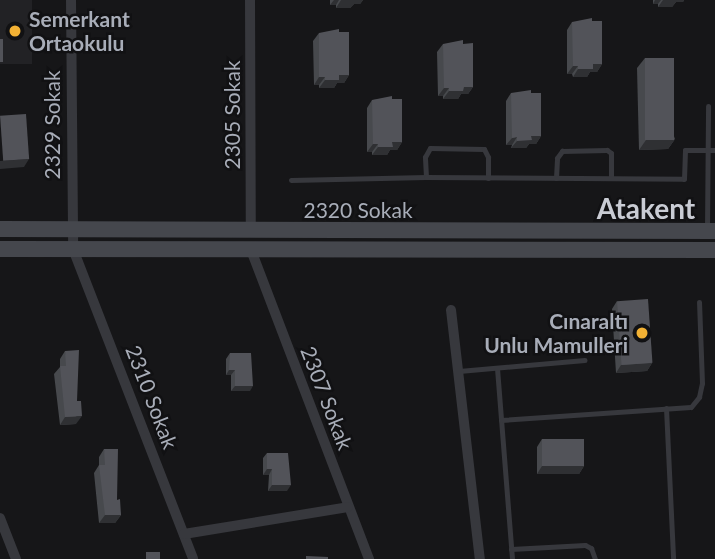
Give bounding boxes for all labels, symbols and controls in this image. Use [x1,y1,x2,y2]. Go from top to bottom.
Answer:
place label: Semerkant Ortaokulu [29,6,130,56]
marker: Semerkant Ortaokulu [7,23,23,39]
street label: 2305 Sokak [219,60,245,170]
street label: 2329 Sokak [39,70,65,180]
district label: Atakent [597,191,695,225]
street label: 2320 Sokak [303,197,413,223]
place label: Cınaraltı Unlu Mamulleri [484,308,628,358]
marker: Cınaraltı Unlu Mamulleri [634,325,650,341]
street label: 2310 Sokak [121,342,183,452]
street label: 2307 Sokak [296,343,358,453]

